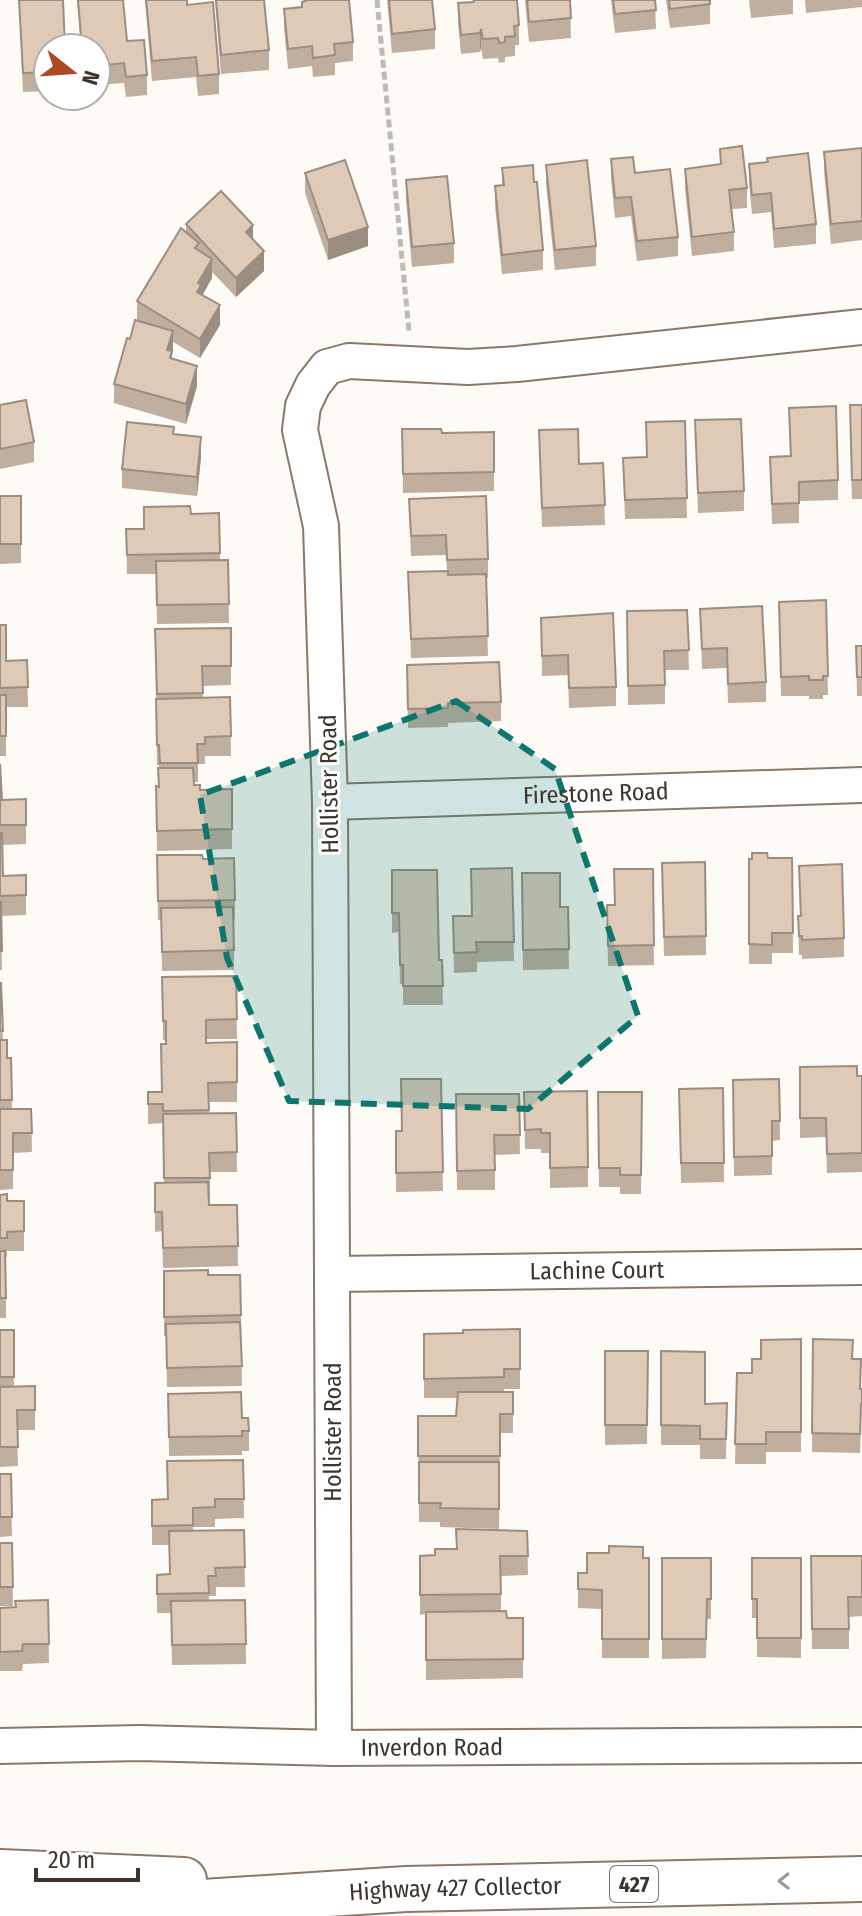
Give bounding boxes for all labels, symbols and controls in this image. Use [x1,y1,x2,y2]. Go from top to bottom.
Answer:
north arrow [32,32,112,112]
text: N [76,67,105,88]
street label: Hollister Road [314,714,344,854]
street label: Firestone Road [523,777,669,810]
street label: Lachine Court [530,1256,665,1285]
street label: Hollister Road [319,1362,347,1502]
street label: Inverdon Road [361,1733,503,1762]
scale bar [36,1832,138,1882]
text: 20 m [48,1846,95,1874]
road number: 427 [610,1866,658,1902]
street label: Highway 427 Collector [348,1872,562,1907]
one-way arrow [777,1872,790,1889]

